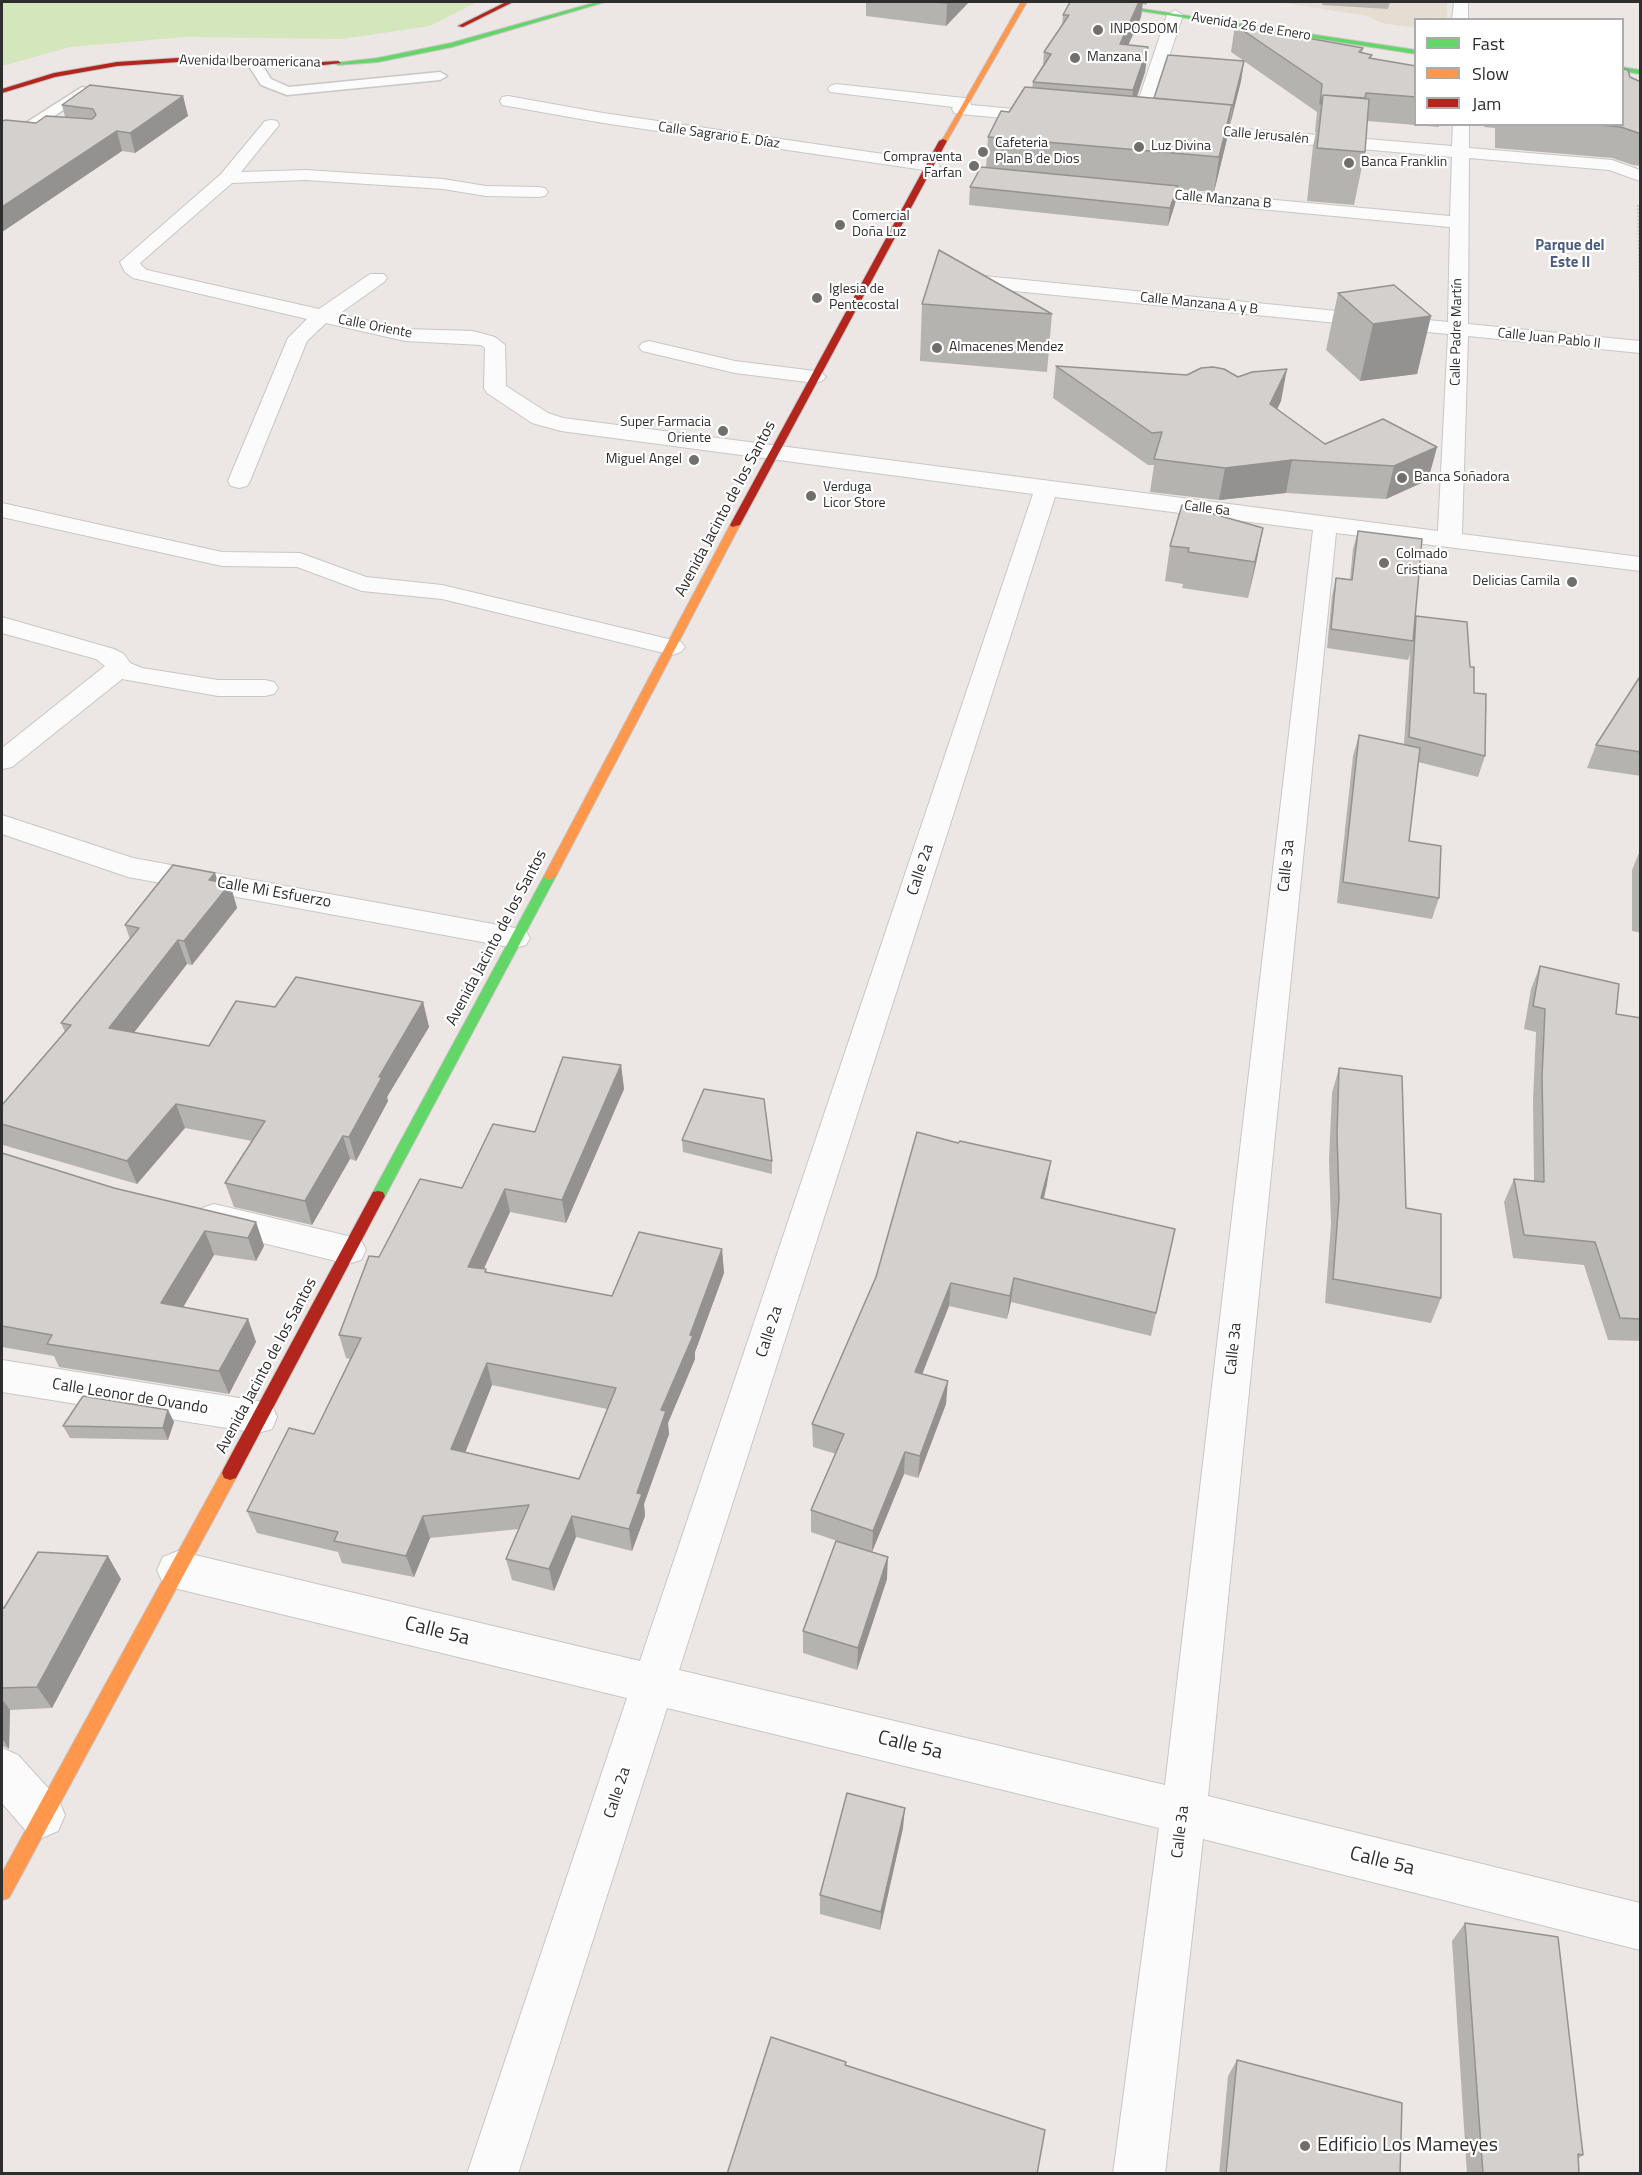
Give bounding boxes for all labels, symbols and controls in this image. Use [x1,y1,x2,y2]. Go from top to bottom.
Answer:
street label: Avenida 26 de Enero [1190,9,1312,45]
legend [1414,18,1624,126]
place label: INPOSDOM [1110,22,1178,38]
marker: INPOSDOM [1091,23,1105,37]
text: Fast [1472,30,1505,57]
place label: Manzana I [1087,50,1148,66]
marker: Manzana I [1068,51,1082,65]
street label: Avenida Iberoamericana [179,52,321,72]
text: Slow [1472,60,1509,87]
text: Jam [1472,90,1501,117]
street label: Calle Sagrario E. Díaz [657,119,781,153]
street label: Calle Jerusalén [1222,124,1310,148]
place label: Cafeteria Plan B de Dios [995,136,1079,168]
place label: Luz Divina [1151,139,1211,155]
marker: Luz Divina [1132,140,1146,154]
marker: Cafeteria Plan B de Dios [976,145,990,159]
place label: Compraventa Farfan [883,150,962,182]
place label: Banca Franklin [1361,155,1447,171]
marker: Banca Franklin [1342,156,1356,170]
marker: Compraventa Farfan [967,159,981,173]
street label: Calle Manzana B [1174,187,1272,213]
place label: Comercial Doña Luz [852,209,910,242]
marker: Comercial Doña Luz [833,218,847,232]
district label: Parque del Este II [1535,237,1605,272]
street label: Calle Padre Martín [1448,278,1466,386]
place label: Iglesia de Pentecostal [829,282,899,314]
street label: Calle Manzana A y B [1139,289,1259,319]
marker: Iglesia de Pentecostal [810,291,824,305]
street label: Calle Oriente [337,312,413,342]
street label: Calle Juan Pablo II [1497,325,1601,353]
place label: Almacenes Mendez [949,340,1064,356]
marker: Almacenes Mendez [930,341,944,355]
place label: Super Farmacia Oriente [620,415,711,448]
street label: Avenida Jacinto de los Santos [671,418,781,600]
marker: Super Farmacia Oriente [716,424,730,438]
place label: Miguel Angel [606,452,682,468]
marker: Miguel Angel [687,453,701,467]
place label: Banca Soñadora [1414,470,1510,486]
marker: Banca Soñadora [1395,471,1409,485]
place label: Verduga Licor Store [823,480,886,512]
marker: Verduga Licor Store [804,489,818,503]
street label: Calle 6a [1183,498,1231,520]
place label: Colmado Cristiana [1396,547,1448,580]
marker: Colmado Cristiana [1377,556,1391,570]
place label: Delicias Camila [1472,574,1560,590]
marker: Delicias Camila [1565,575,1579,589]
street label: Calle 3a [1275,839,1299,893]
street label: Calle 2a [904,842,938,898]
street label: Avenida Jacinto de los Santos [442,847,552,1029]
street label: Calle Mi Esfuerzo [215,874,333,912]
street label: Avenida Jacinto de los Santos [212,1275,322,1457]
street label: Calle 2a [753,1304,787,1360]
street label: Calle 3a [1222,1322,1246,1376]
street label: Calle Leonor de Ovando [51,1375,209,1419]
street label: Calle 5a [402,1612,472,1652]
street label: Calle 5a [875,1726,945,1766]
street label: Calle 2a [601,1765,635,1821]
street label: Calle 3a [1168,1805,1194,1859]
street label: Calle 5a [1347,1842,1417,1882]
place label: Edificio Los Mameyes [1317,2134,1498,2158]
marker: Edificio Los Mameyes [1298,2139,1312,2153]

